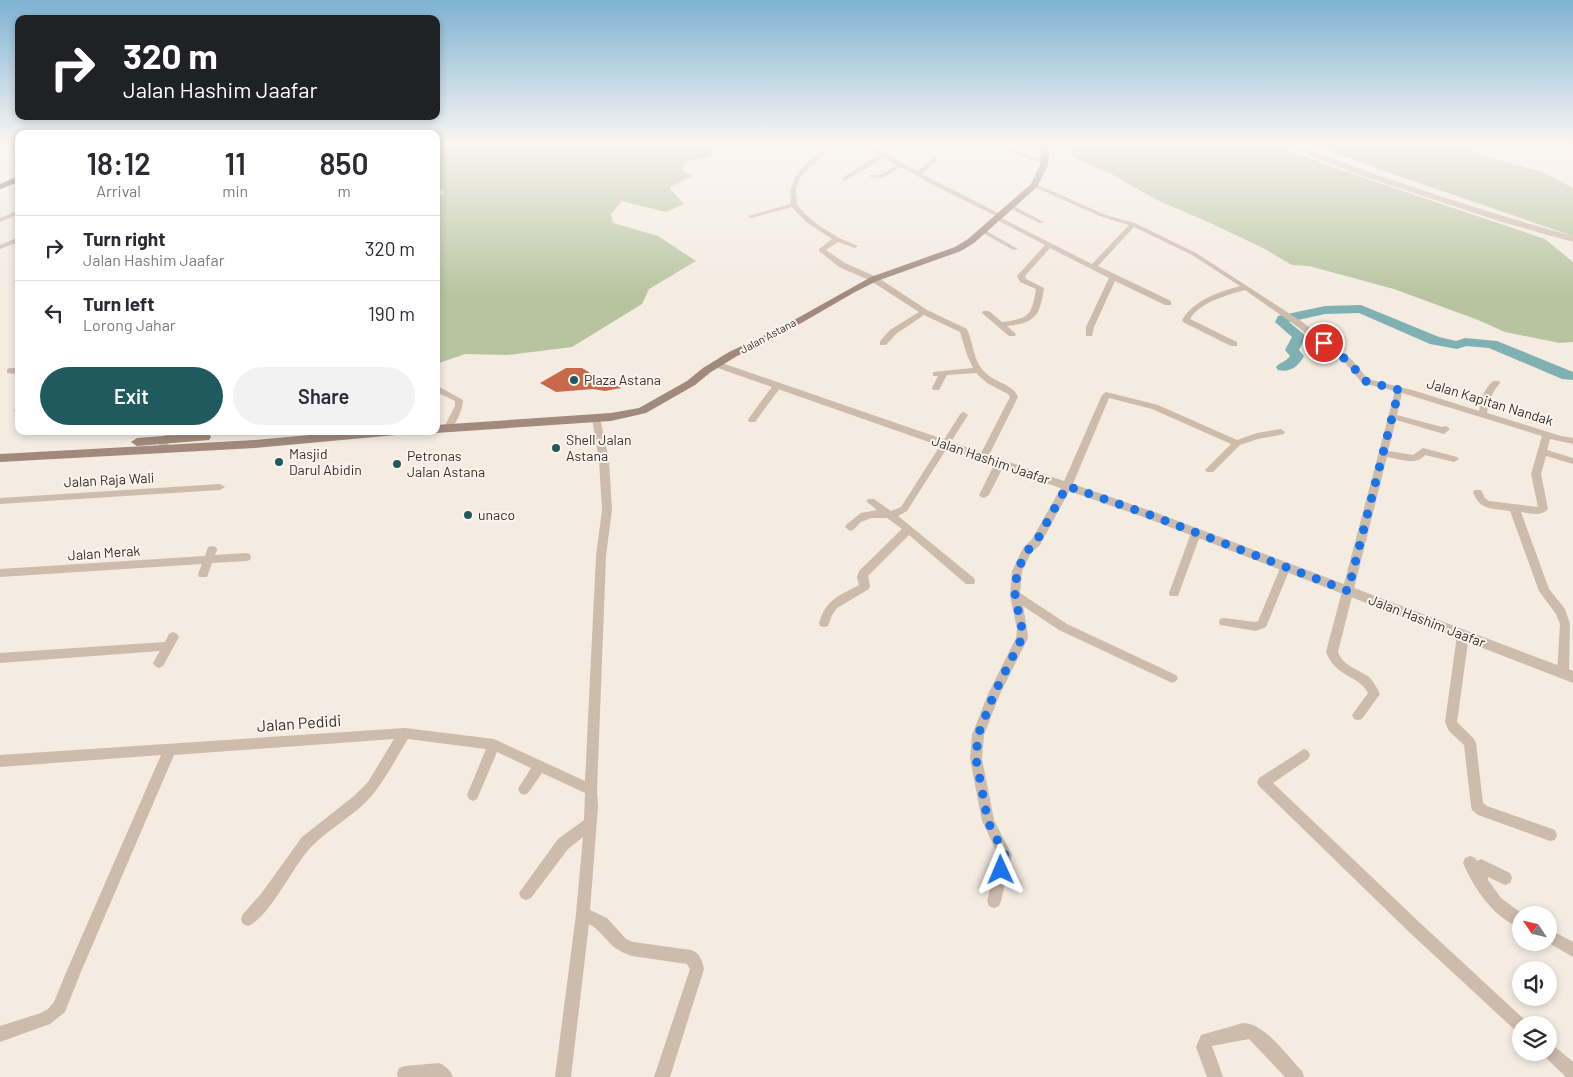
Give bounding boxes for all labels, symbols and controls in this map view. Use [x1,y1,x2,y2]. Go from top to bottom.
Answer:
text: 320 m [123,34,218,76]
icon: right [40,35,105,100]
text: Jalan Hashim Jaafar [123,76,318,102]
text: 18:12 [86,145,151,181]
text: 11 [225,145,246,181]
text: 850 [320,145,369,181]
text: Arrival [96,181,141,200]
text: min [222,181,248,200]
text: m [337,181,351,200]
text: Turn right [83,227,165,250]
icon: right [40,234,68,262]
text: 320 m [365,237,415,260]
text: Jalan Hashim Jaafar [83,250,225,269]
text: Turn left [83,292,154,315]
icon: left [40,299,68,327]
text: 190 m [368,302,415,325]
text: Lorong Jahar [83,315,176,334]
street label: Jalan Astana [738,315,798,356]
pin [1303,322,1345,364]
icon: arrive [1310,329,1338,357]
button: Exit [40,367,223,425]
button: Share [233,367,415,425]
place label: Plaza Astana [584,371,661,388]
marker: Plaza Astana [568,374,580,386]
street label: Jalan Kapitan Nandak [1425,374,1555,429]
place label: Shell Jalan Astana [566,431,631,464]
street label: Jalan Hashim Jaafar [930,431,1052,488]
marker: Shell Jalan Astana [550,442,562,454]
place label: Masjid Darul Abidin [289,445,362,478]
place label: Petronas Jalan Astana [407,447,485,480]
marker: Masjid Darul Abidin [273,456,285,468]
marker: Petronas Jalan Astana [391,458,403,470]
street label: Jalan Raja Wali [63,469,155,490]
place label: unaco [478,506,515,523]
marker: unaco [462,509,474,521]
street label: Jalan Merak [67,541,141,564]
street label: Jalan Hashim Jaafar [1366,590,1488,651]
street label: Jalan Pedidi [256,710,342,735]
position arrow [974,843,1026,895]
north arrow [1512,906,1558,951]
map controls [1512,906,1557,1061]
button: sound [1512,961,1557,1006]
button: layers [1512,1016,1557,1061]

